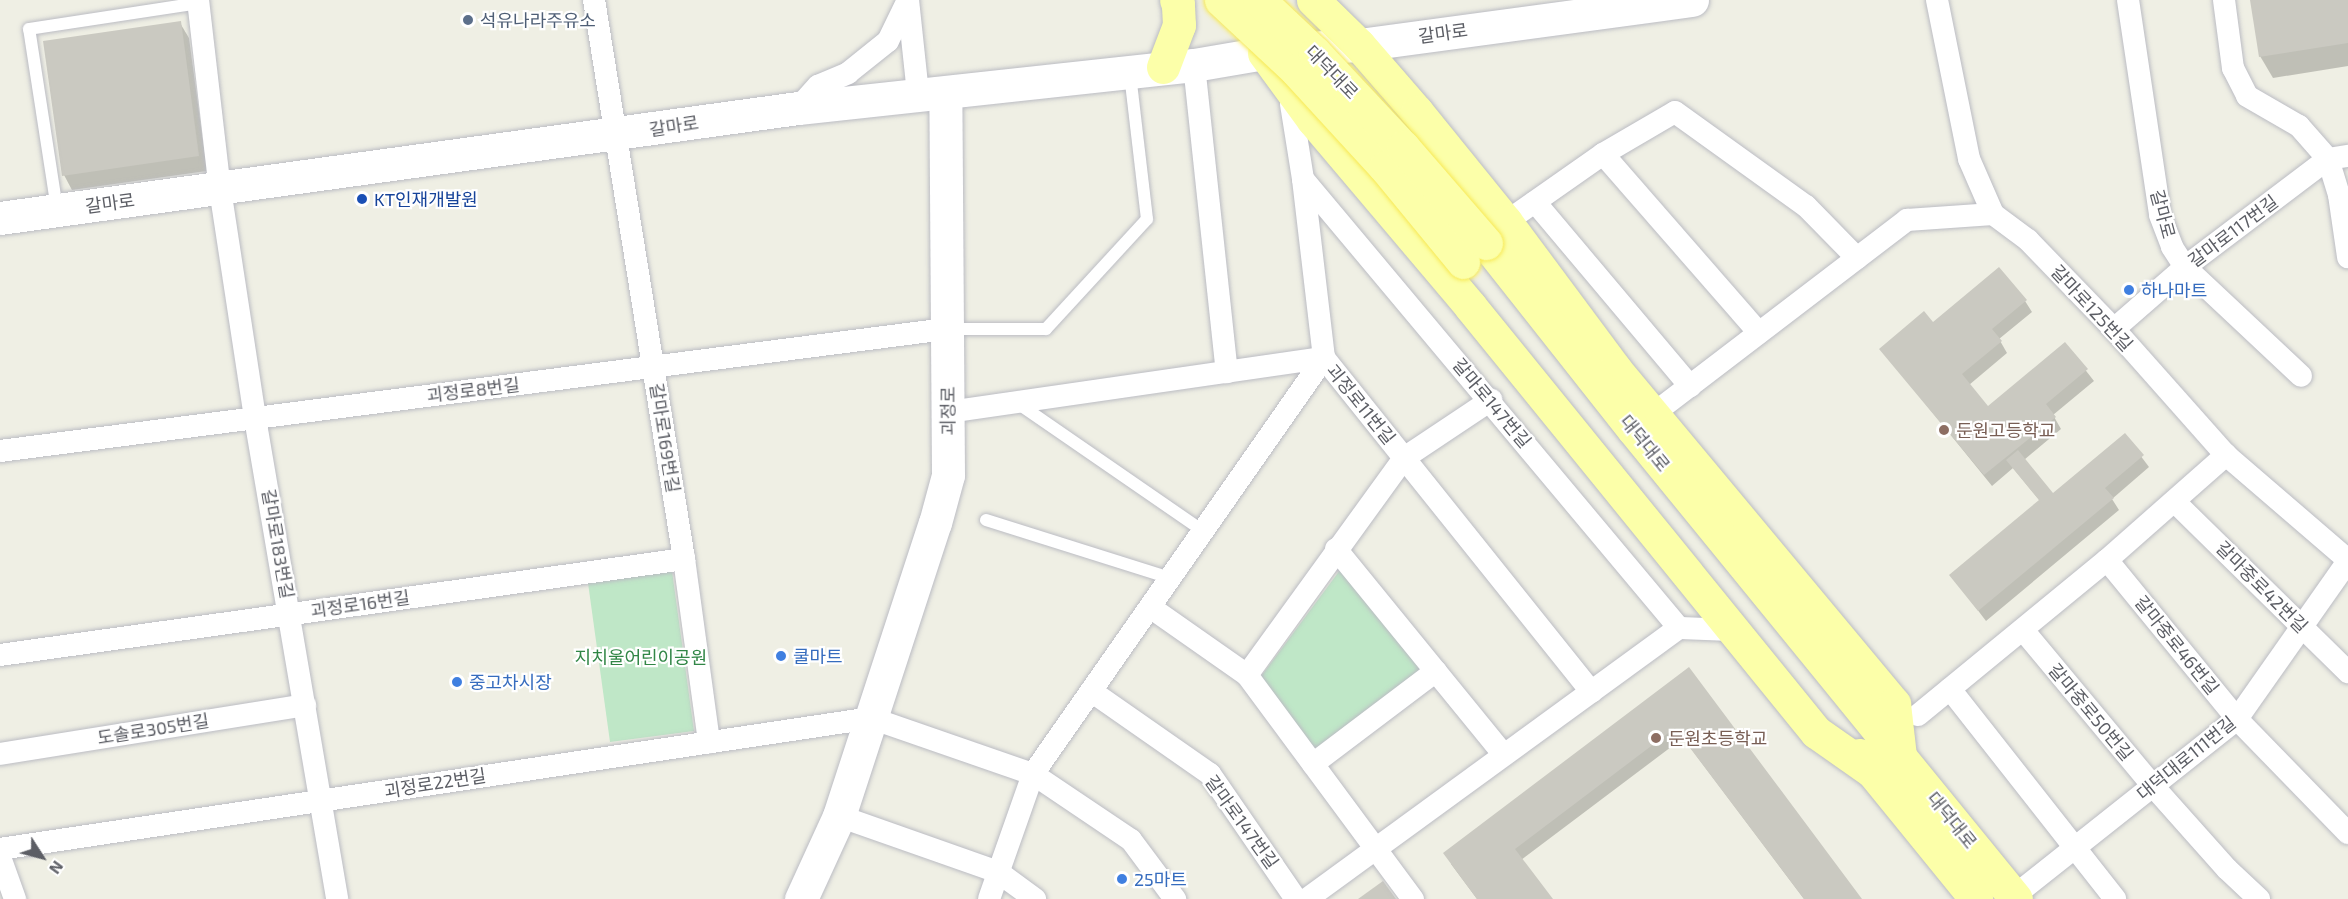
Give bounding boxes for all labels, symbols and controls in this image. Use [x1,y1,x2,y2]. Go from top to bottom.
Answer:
place label: 석유나라주유소 [480,9,596,31]
marker: 석유나라주유소 [461,13,475,27]
street label: 갈마로 [1417,19,1469,47]
street label: 대덕대로 [1301,41,1363,103]
street label: 갈마로 [648,111,700,141]
street label: 갈마로 [2146,187,2180,241]
place label: KT인재개발원 [374,188,478,210]
street label: 갈마로 [84,189,136,217]
street label: 갈마로117번길 [2184,190,2282,272]
marker: KT인재개발원 [355,192,369,206]
street label: 갈마로125번길 [2047,261,2137,355]
place label: 하나마트 [2141,279,2207,301]
marker: 하나마트 [2122,283,2136,297]
street label: 갈마로147번길 [1448,354,1536,452]
street label: 괴정로11번길 [1322,359,1400,449]
street label: 괴정로8번길 [425,374,521,406]
street label: 갈마로169번길 [646,382,684,494]
street label: 괴정로 [937,386,959,436]
street label: 대덕대로 [1616,410,1674,476]
place label: 둔원고등학교 [1956,419,2055,441]
marker: 둔원고등학교 [1937,423,1951,437]
street label: 갈마로183번길 [258,488,298,600]
street label: 갈마중로42번길 [2212,537,2312,637]
street label: 괴정로16번길 [309,586,411,622]
street label: 갈마중로46번길 [2131,591,2223,699]
place label: 쿨마트 [793,645,843,667]
park label: 지치울어린이공원 [575,646,707,668]
marker: 쿨마트 [774,649,788,663]
street label: 갈마중로50번길 [2044,659,2138,765]
place label: 중고차시장 [469,671,552,693]
marker: 중고차시장 [450,675,464,689]
street label: 도솔로305번길 [95,709,211,749]
street label: 대덕대로111번길 [2132,712,2240,804]
place label: 둔원초등학교 [1668,727,1767,749]
marker: 둔원초등학교 [1649,731,1663,745]
street label: 괴정로22번길 [382,764,488,802]
street label: 갈마로147번길 [1201,771,1283,873]
street label: 대덕대로 [1923,787,1981,853]
north arrow [12,827,72,887]
text: N [46,858,68,878]
place label: 25마트 [1134,868,1187,890]
marker: 25마트 [1115,872,1129,886]

